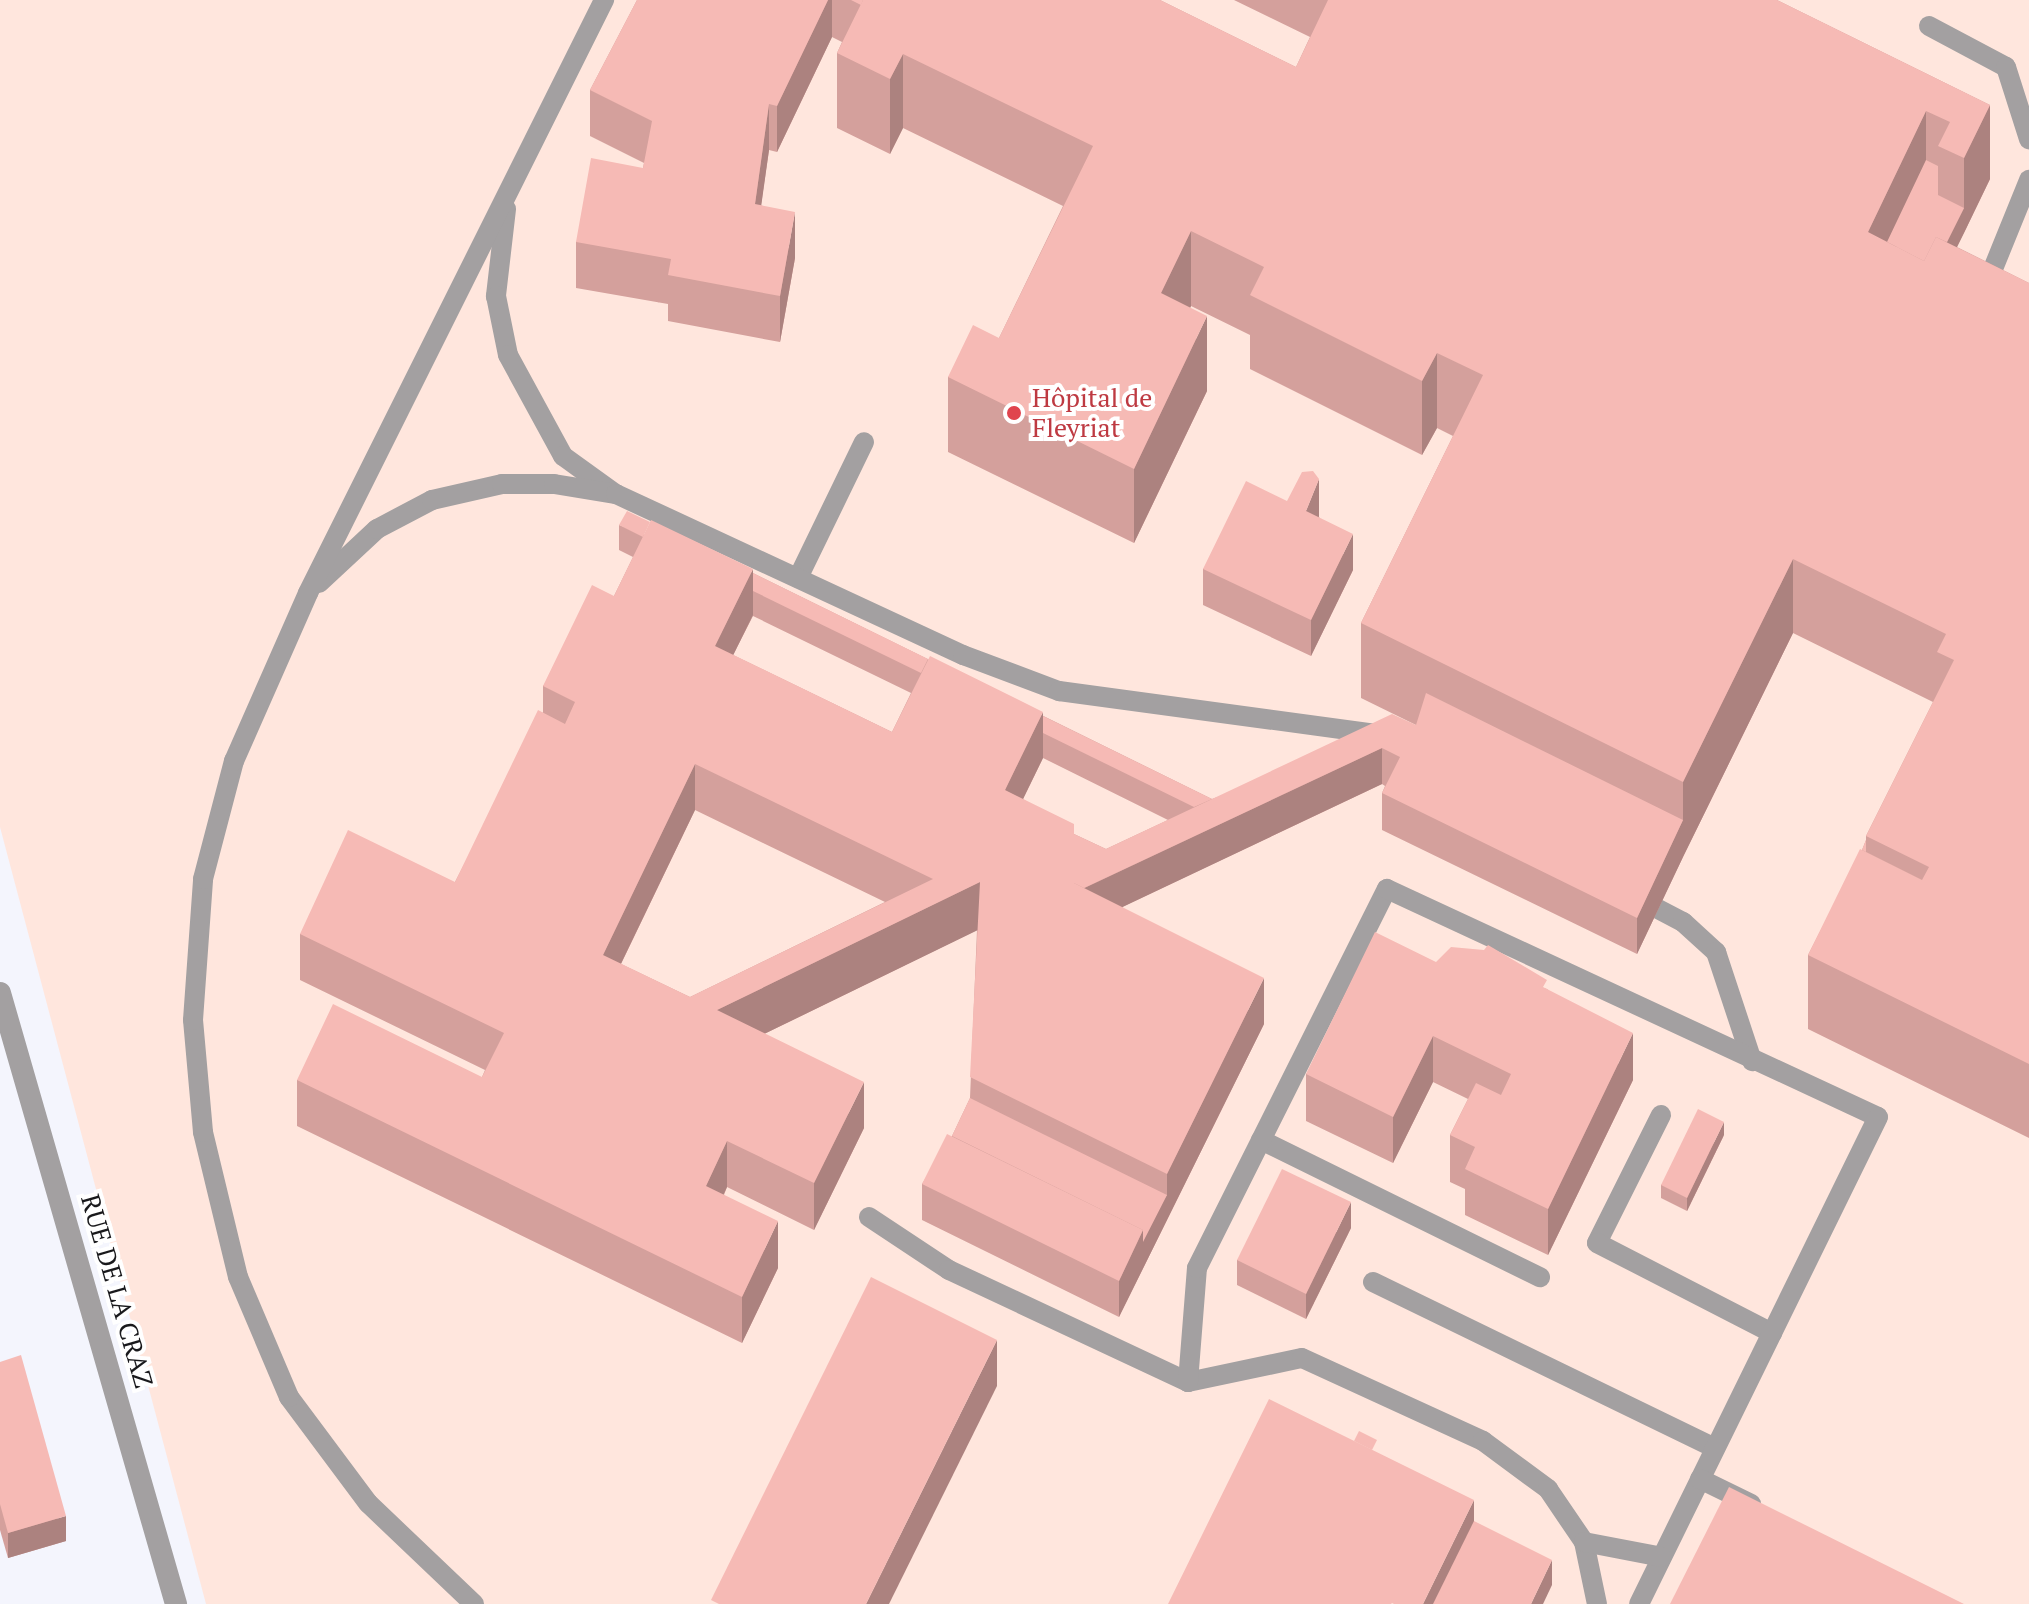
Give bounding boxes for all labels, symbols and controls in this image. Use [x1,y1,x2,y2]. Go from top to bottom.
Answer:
place label: Hôpital de Fleyriat [1032,382,1152,444]
marker: Hôpital de Fleyriat [1003,402,1025,424]
street label: RUE DE LA CRAZ [74,1191,160,1391]

